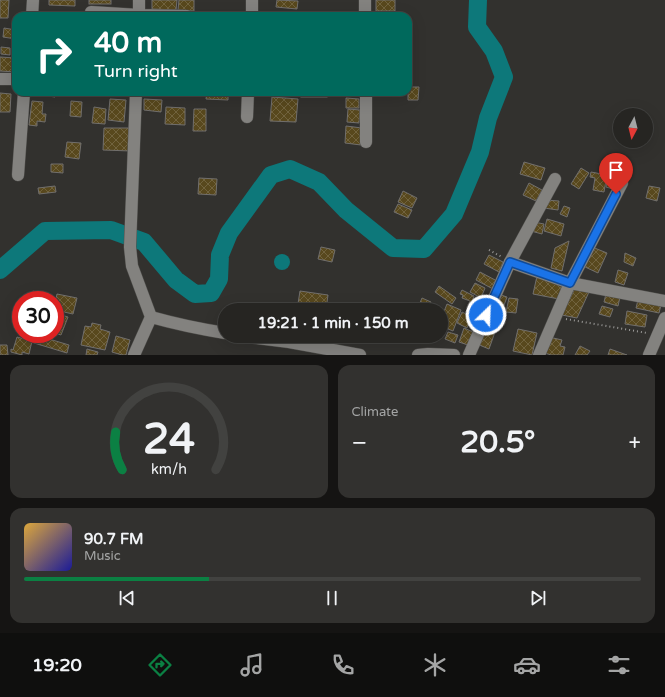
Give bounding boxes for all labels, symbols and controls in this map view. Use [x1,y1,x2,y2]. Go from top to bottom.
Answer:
text: 40 m [94,26,162,60]
icon: right [28,28,80,80]
text: Turn right [94,60,178,82]
north arrow [613,108,653,148]
map controls [613,108,653,148]
pin [599,153,633,194]
icon: arrive [605,159,627,181]
speed limit sign: 30 [12,291,64,343]
position arrow [465,294,507,336]
text: 19:21 · 1 min · 150 m [258,314,408,332]
text: Climate [352,404,398,420]
text: 24 [143,414,195,464]
text: 20.5° [460,424,535,461]
text: − [352,430,367,456]
text: + [629,430,641,456]
text: km/h [151,460,187,477]
text: 90.7 FM [84,530,144,548]
text: Music [84,548,121,564]
icon: previous [116,587,138,609]
icon: pause [321,587,343,609]
icon: next [527,587,549,609]
icon: directions [146,651,174,679]
icon: music [238,651,266,679]
icon: phone [329,651,357,679]
icon: climate [421,651,449,679]
icon: car [513,651,541,679]
icon: filters [605,651,633,679]
text: 19:20 [32,654,82,676]

